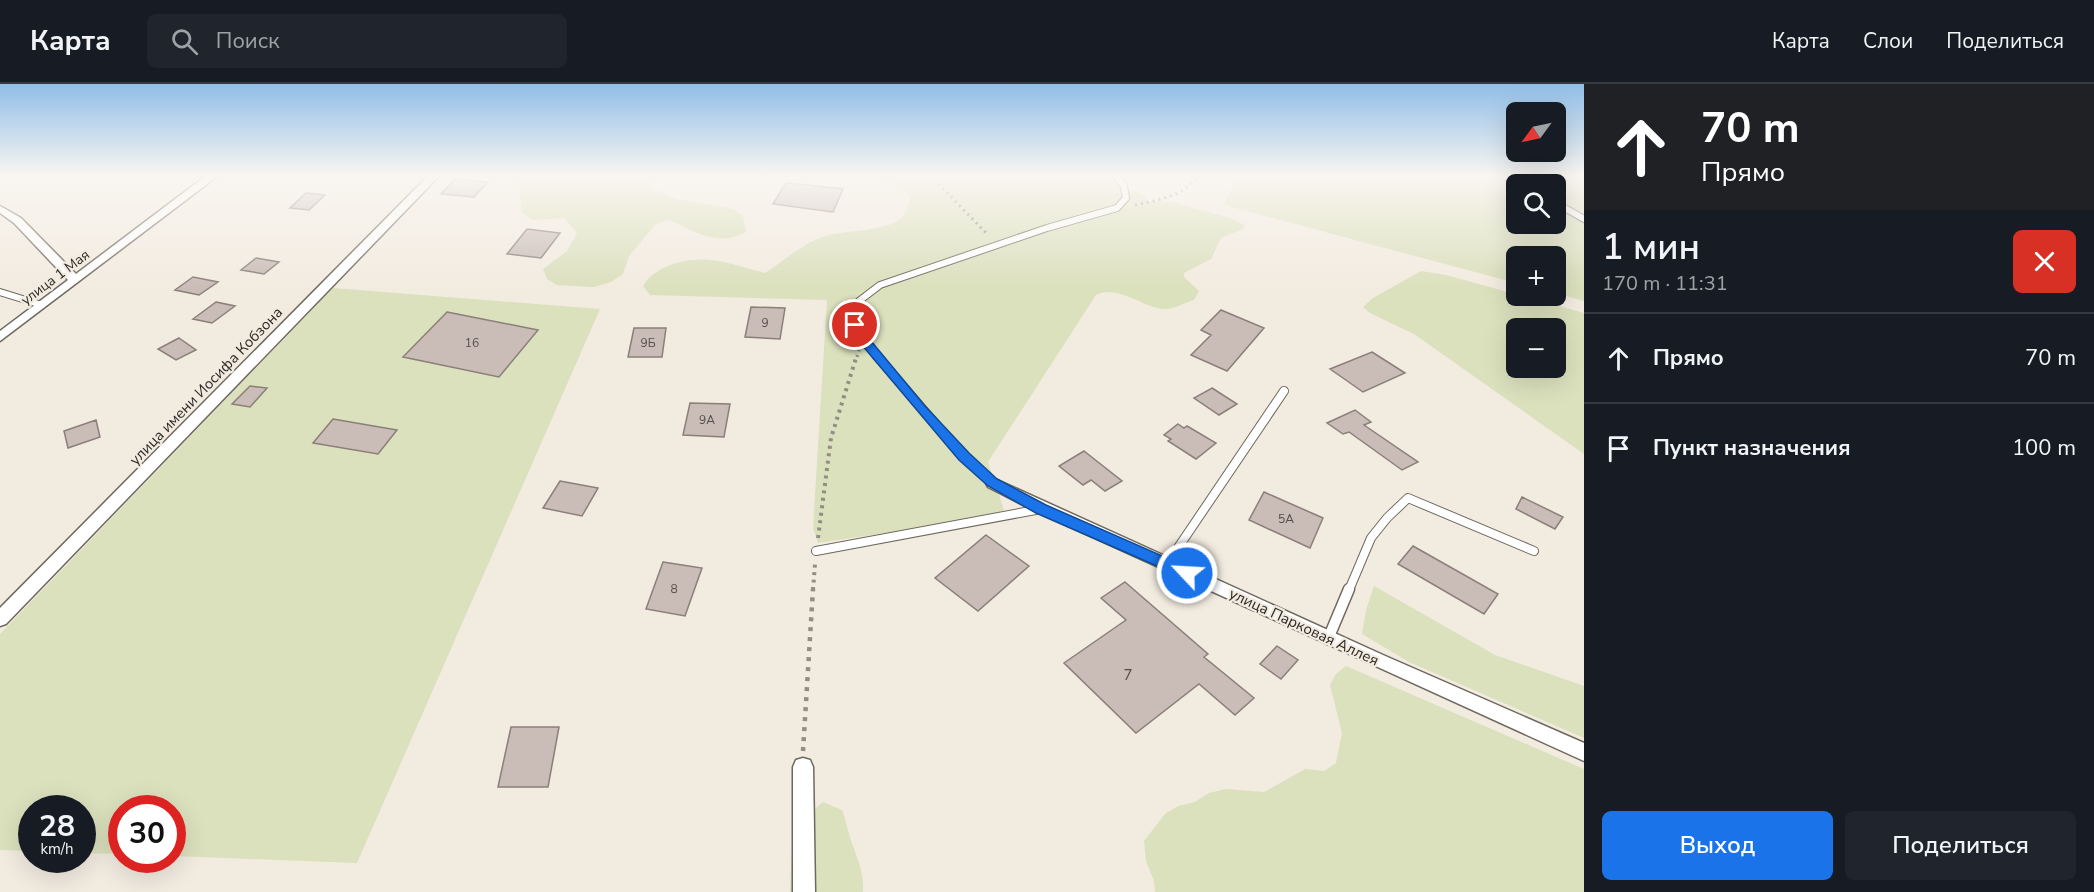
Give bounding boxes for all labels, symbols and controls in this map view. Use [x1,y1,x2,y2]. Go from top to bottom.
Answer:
search box [147,14,567,68]
text: Карта [30,22,111,60]
icon: search [168,25,201,58]
text: Поиск [216,26,280,56]
text: Карта [1772,27,1830,55]
text: Слои [1863,27,1913,55]
text: Поделиться [1946,27,2064,55]
text: 70 m [1701,100,1800,157]
north arrow [1506,102,1566,162]
map controls [1506,102,1566,378]
icon: ahead [1602,108,1680,186]
text: Прямо [1701,154,1785,191]
button: search [1506,174,1566,234]
text: 1 мин [1602,223,1700,272]
button: close [2013,230,2076,293]
street label: улица 1 Мая [17,245,94,310]
button: + [1506,246,1566,306]
text: 170 m · 11:31 [1602,270,1728,297]
pin [829,299,880,350]
street label: улица имени Иосифа Кобзона [125,303,287,469]
icon: arrive [838,308,871,341]
house number: 9 [761,315,769,331]
button: − [1506,318,1566,378]
house number: 16 [465,335,479,351]
house number: 9Б [640,335,656,351]
icon: ahead [1602,342,1635,375]
text: Прямо [1653,343,1724,373]
text: 70 m [2025,343,2076,373]
house number: 9А [699,412,715,428]
icon: arrive [1602,432,1635,465]
text: Пункт назначения [1653,433,1851,463]
text: 100 m [2012,433,2076,463]
house number: 5А [1278,511,1294,527]
position arrow [1155,541,1219,605]
house number: 8 [670,581,678,597]
street label: улица Парковая Аллея [1226,583,1382,671]
house number: 7 [1123,665,1133,685]
speed limit sign: 30 [108,795,186,873]
text: 28 [39,806,75,847]
button: Выход [1602,811,1833,880]
button: Поделиться [1845,811,2076,880]
text: km/h [40,839,74,859]

